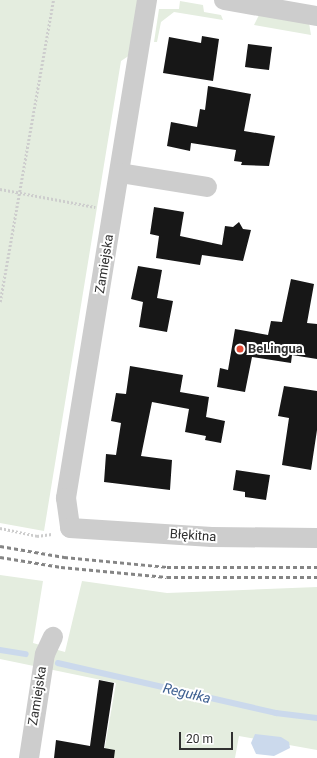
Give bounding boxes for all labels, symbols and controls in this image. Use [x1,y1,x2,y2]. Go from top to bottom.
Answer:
street label: Zamiejska [93,233,117,295]
place label: BeLingua [248,341,303,357]
marker: BeLingua [235,344,245,354]
street label: Błękitna [169,527,217,545]
street label: Zamiejska [26,665,50,727]
water label: Regułka [161,679,213,707]
scale bar [181,724,235,750]
text: 20 m [186,732,213,746]

